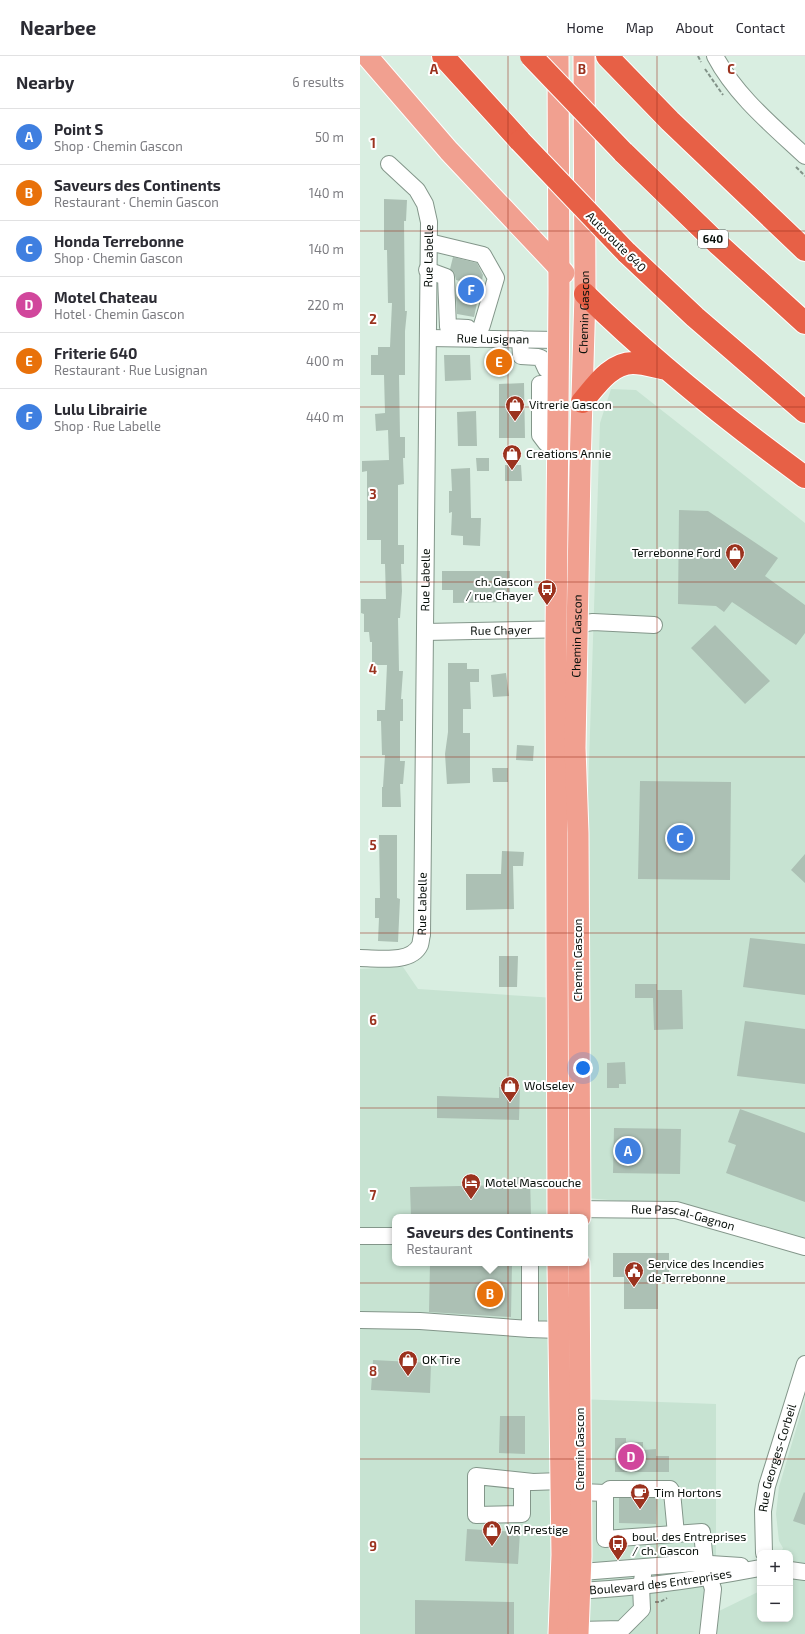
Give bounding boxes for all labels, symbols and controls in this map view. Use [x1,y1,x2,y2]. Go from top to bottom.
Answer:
text: Nearbee [20,16,96,39]
text: Home [567,19,604,36]
text: Map [626,19,654,36]
text: About [676,19,714,36]
text: Contact [736,19,785,36]
text: A [430,61,439,77]
text: B [578,61,586,77]
text: C [727,61,735,77]
text: Nearby [16,72,74,92]
text: 6 results [292,74,344,90]
text: Point S [54,120,103,138]
text: A [25,129,33,145]
text: 50 m [315,129,344,145]
text: 1 [370,135,376,151]
text: Shop · Chemin Gascon [54,138,183,154]
text: Saveurs des Continents [54,176,221,194]
text: B [25,185,33,201]
text: 140 m [309,185,344,201]
text: Restaurant · Chemin Gascon [54,194,219,210]
street label: Autoroute 640 [584,208,650,274]
street label: Rue Labelle [420,224,435,288]
road number: 640 [698,230,728,248]
text: Honda Terrebonne [54,232,184,250]
text: C [25,241,33,257]
text: 140 m [309,241,344,257]
text: Shop · Chemin Gascon [54,250,183,266]
street label: Chemin Gascon [575,270,591,354]
pin: F [458,275,484,305]
text: Motel Chateau [54,288,157,306]
text: D [25,297,33,313]
text: 220 m [307,297,344,313]
text: Hotel · Chemin Gascon [54,306,185,322]
text: 2 [369,311,377,327]
street label: Rue Lusignan [457,330,530,346]
text: Friterie 640 [54,344,137,362]
pin: E [486,347,512,377]
text: E [25,353,33,369]
text: 400 m [306,353,344,369]
text: Restaurant · Rue Lusignan [54,362,208,378]
shop icon: Vitrerie Gascon [504,394,526,422]
place label: Vitrerie Gascon [529,397,612,411]
text: Lulu Librairie [54,400,147,418]
text: F [25,409,33,425]
text: 440 m [306,409,344,425]
text: Shop · Rue Labelle [54,418,161,434]
shop icon: Creations Annie [501,443,523,471]
place label: Creations Annie [526,446,611,460]
text: 3 [369,486,377,502]
shop icon: Terrebonne Ford [724,542,746,570]
place label: Terrebonne Ford [632,545,721,559]
street label: Rue Labelle [417,548,432,612]
place label: ch. Gascon / rue Chayer [465,574,533,602]
bus stop icon: ch. Gascon / rue Chayer [536,578,558,606]
street label: Chemin Gascon [568,594,584,678]
street label: Rue Chayer [470,622,532,637]
text: 4 [369,661,377,677]
pin: C [667,823,693,853]
text: 5 [369,837,377,853]
street label: Rue Labelle [414,872,429,936]
street label: Chemin Gascon [570,918,584,1002]
text: 6 [369,1012,377,1028]
your location [573,1058,593,1078]
shop icon: Wolseley [499,1075,521,1103]
place label: Wolseley [524,1078,575,1092]
pin: A [615,1136,641,1166]
hotel icon: Motel Mascouche [460,1172,482,1200]
place label: Motel Mascouche [485,1175,581,1189]
text: 7 [370,1187,377,1203]
street label: Rue Pascal-Gagnon [631,1202,737,1233]
popup [392,1214,588,1266]
text: Saveurs des Continents [407,1223,573,1241]
text: Restaurant [407,1241,473,1257]
place label: Service des Incendies de Terrebonne [648,1256,764,1284]
public building icon: Service des Incendies de Terrebonne [623,1260,645,1288]
pin: B [477,1279,503,1309]
shop icon: OK Tire [397,1349,419,1377]
place label: OK Tire [422,1352,460,1366]
text: 8 [369,1363,377,1379]
street label: Rue Georges-Corbeil [755,1401,798,1513]
street label: Chemin Gascon [572,1407,586,1491]
pin: D [618,1442,644,1472]
cafe icon: Tim Hortons [629,1482,651,1510]
place label: Tim Hortons [654,1485,721,1499]
shop icon: VR Prestige [481,1519,503,1547]
place label: VR Prestige [506,1522,568,1536]
place label: boul. des Entreprises / ch. Gascon [632,1529,746,1557]
bus stop icon: boul. des Entreprises / ch. Gascon [607,1533,629,1561]
text: 9 [369,1538,377,1554]
map controls [757,1550,793,1622]
button: + [757,1550,793,1586]
street label: Boulevard des Entreprises [589,1565,733,1596]
button: − [757,1586,793,1622]

